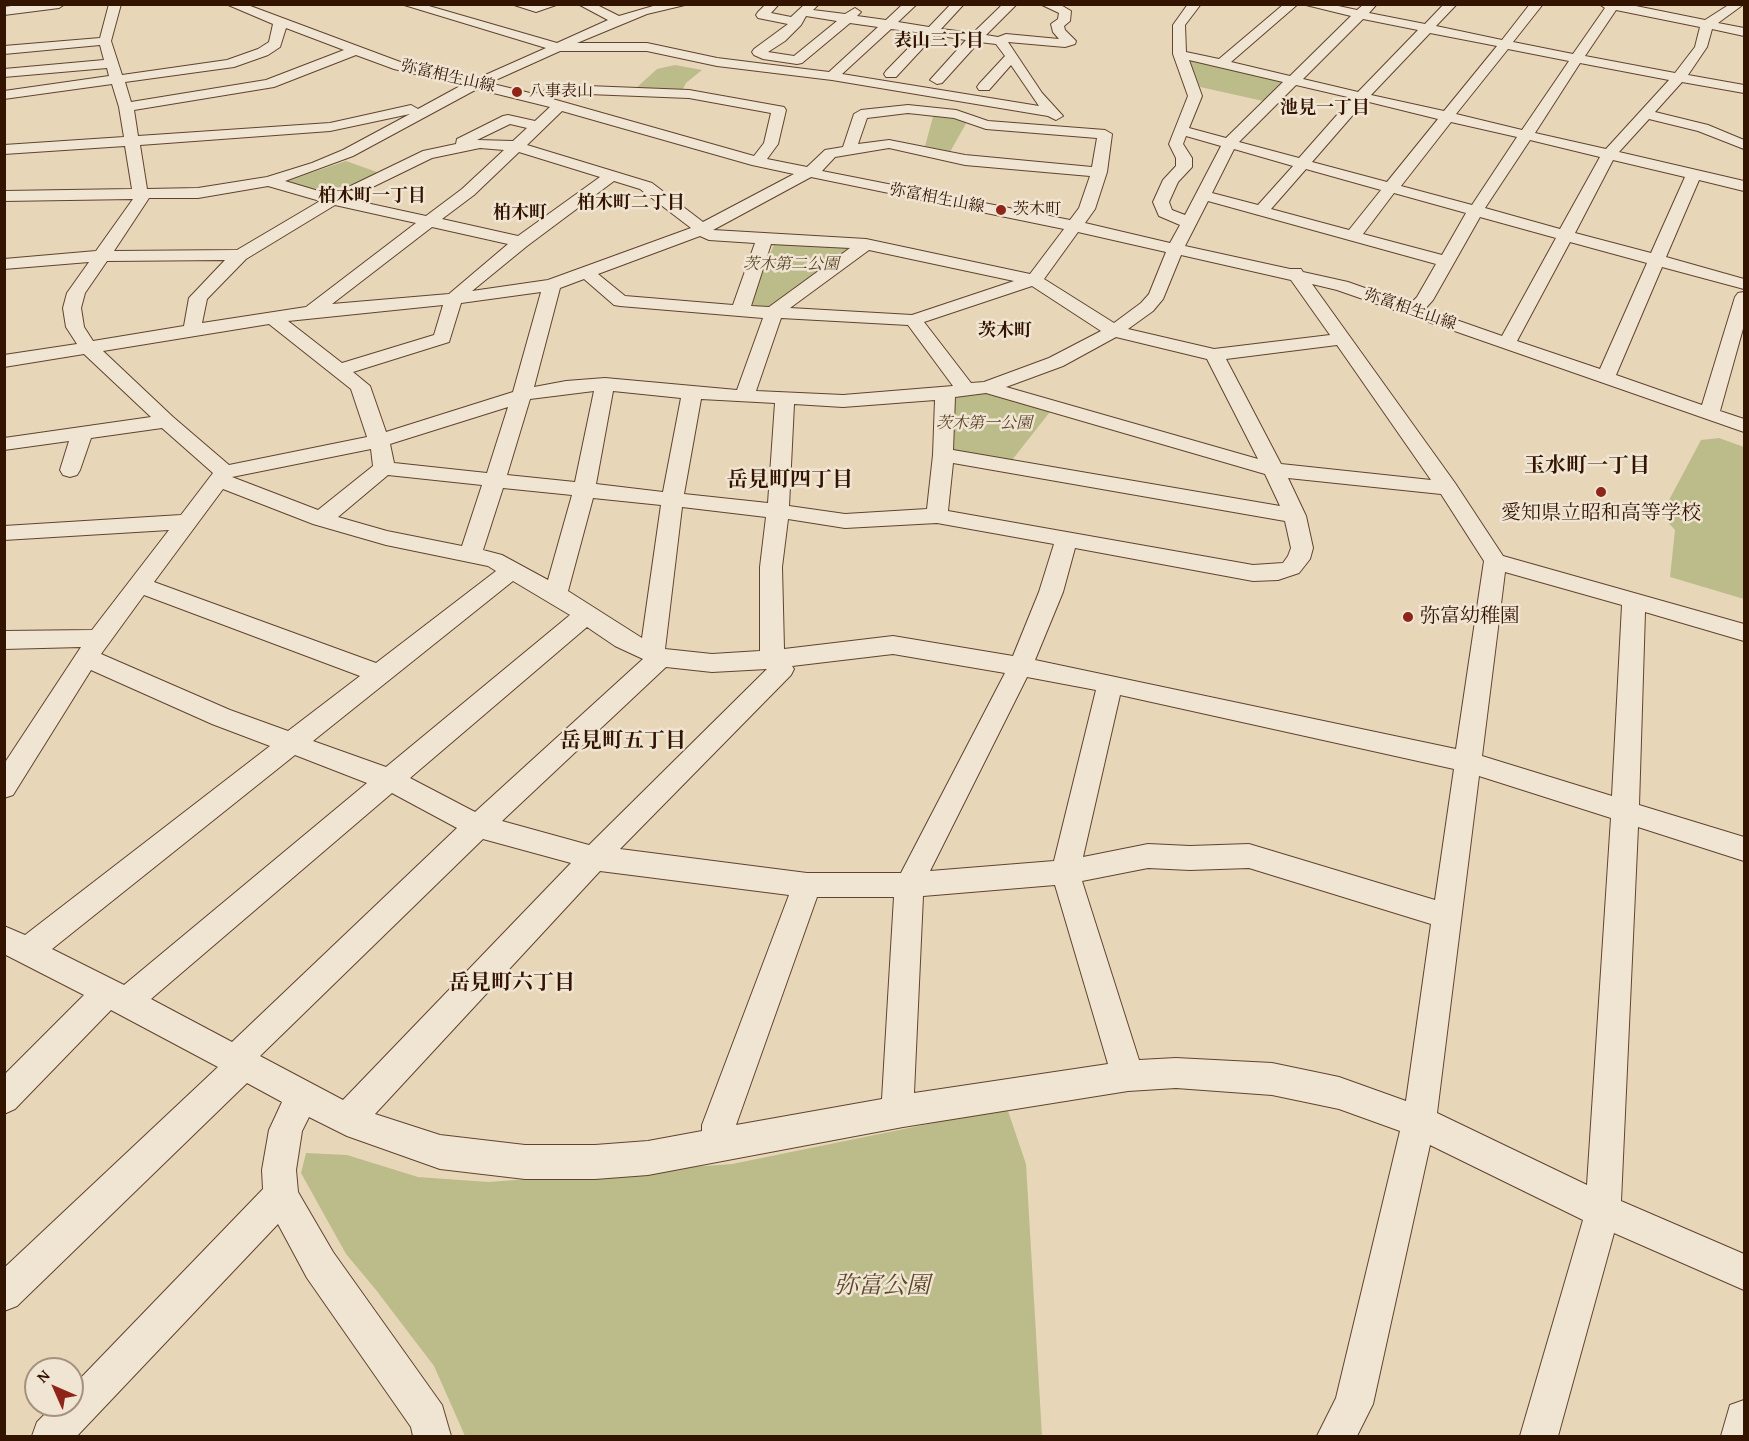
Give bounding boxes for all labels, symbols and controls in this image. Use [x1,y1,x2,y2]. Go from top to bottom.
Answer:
district label: 表山三丁目 [894,30,984,52]
street label: 弥富相生山線 [399,57,497,97]
place label: 八事表山 [529,82,593,102]
marker: 八事表山 [510,85,524,99]
district label: 池見一丁目 [1280,97,1370,119]
street label: 弥富相生山線 [888,180,986,218]
district label: 柏木町一丁目 [318,185,426,207]
district label: 柏木町二丁目 [577,192,685,214]
place label: 茨木町 [1013,200,1061,220]
district label: 柏木町 [493,202,547,224]
marker: 茨木町 [994,203,1008,217]
park label: 茨木第二公園 [743,255,839,275]
street label: 弥富相生山線 [1361,285,1459,335]
district label: 茨木町 [978,320,1032,342]
park label: 茨木第一公園 [936,414,1032,434]
district label: 玉水町一丁目 [1524,454,1650,480]
district label: 岳見町四丁目 [727,468,853,494]
marker: 愛知県立昭和高等学校 [1594,485,1608,499]
place label: 愛知県立昭和高等学校 [1501,502,1701,526]
place label: 弥富幼稚園 [1420,605,1520,629]
marker: 弥富幼稚園 [1401,610,1415,624]
district label: 岳見町五丁目 [560,729,686,755]
district label: 岳見町六丁目 [449,971,575,997]
park label: 弥富公園 [834,1273,930,1301]
north arrow [24,1357,84,1417]
text: N [30,1363,55,1388]

